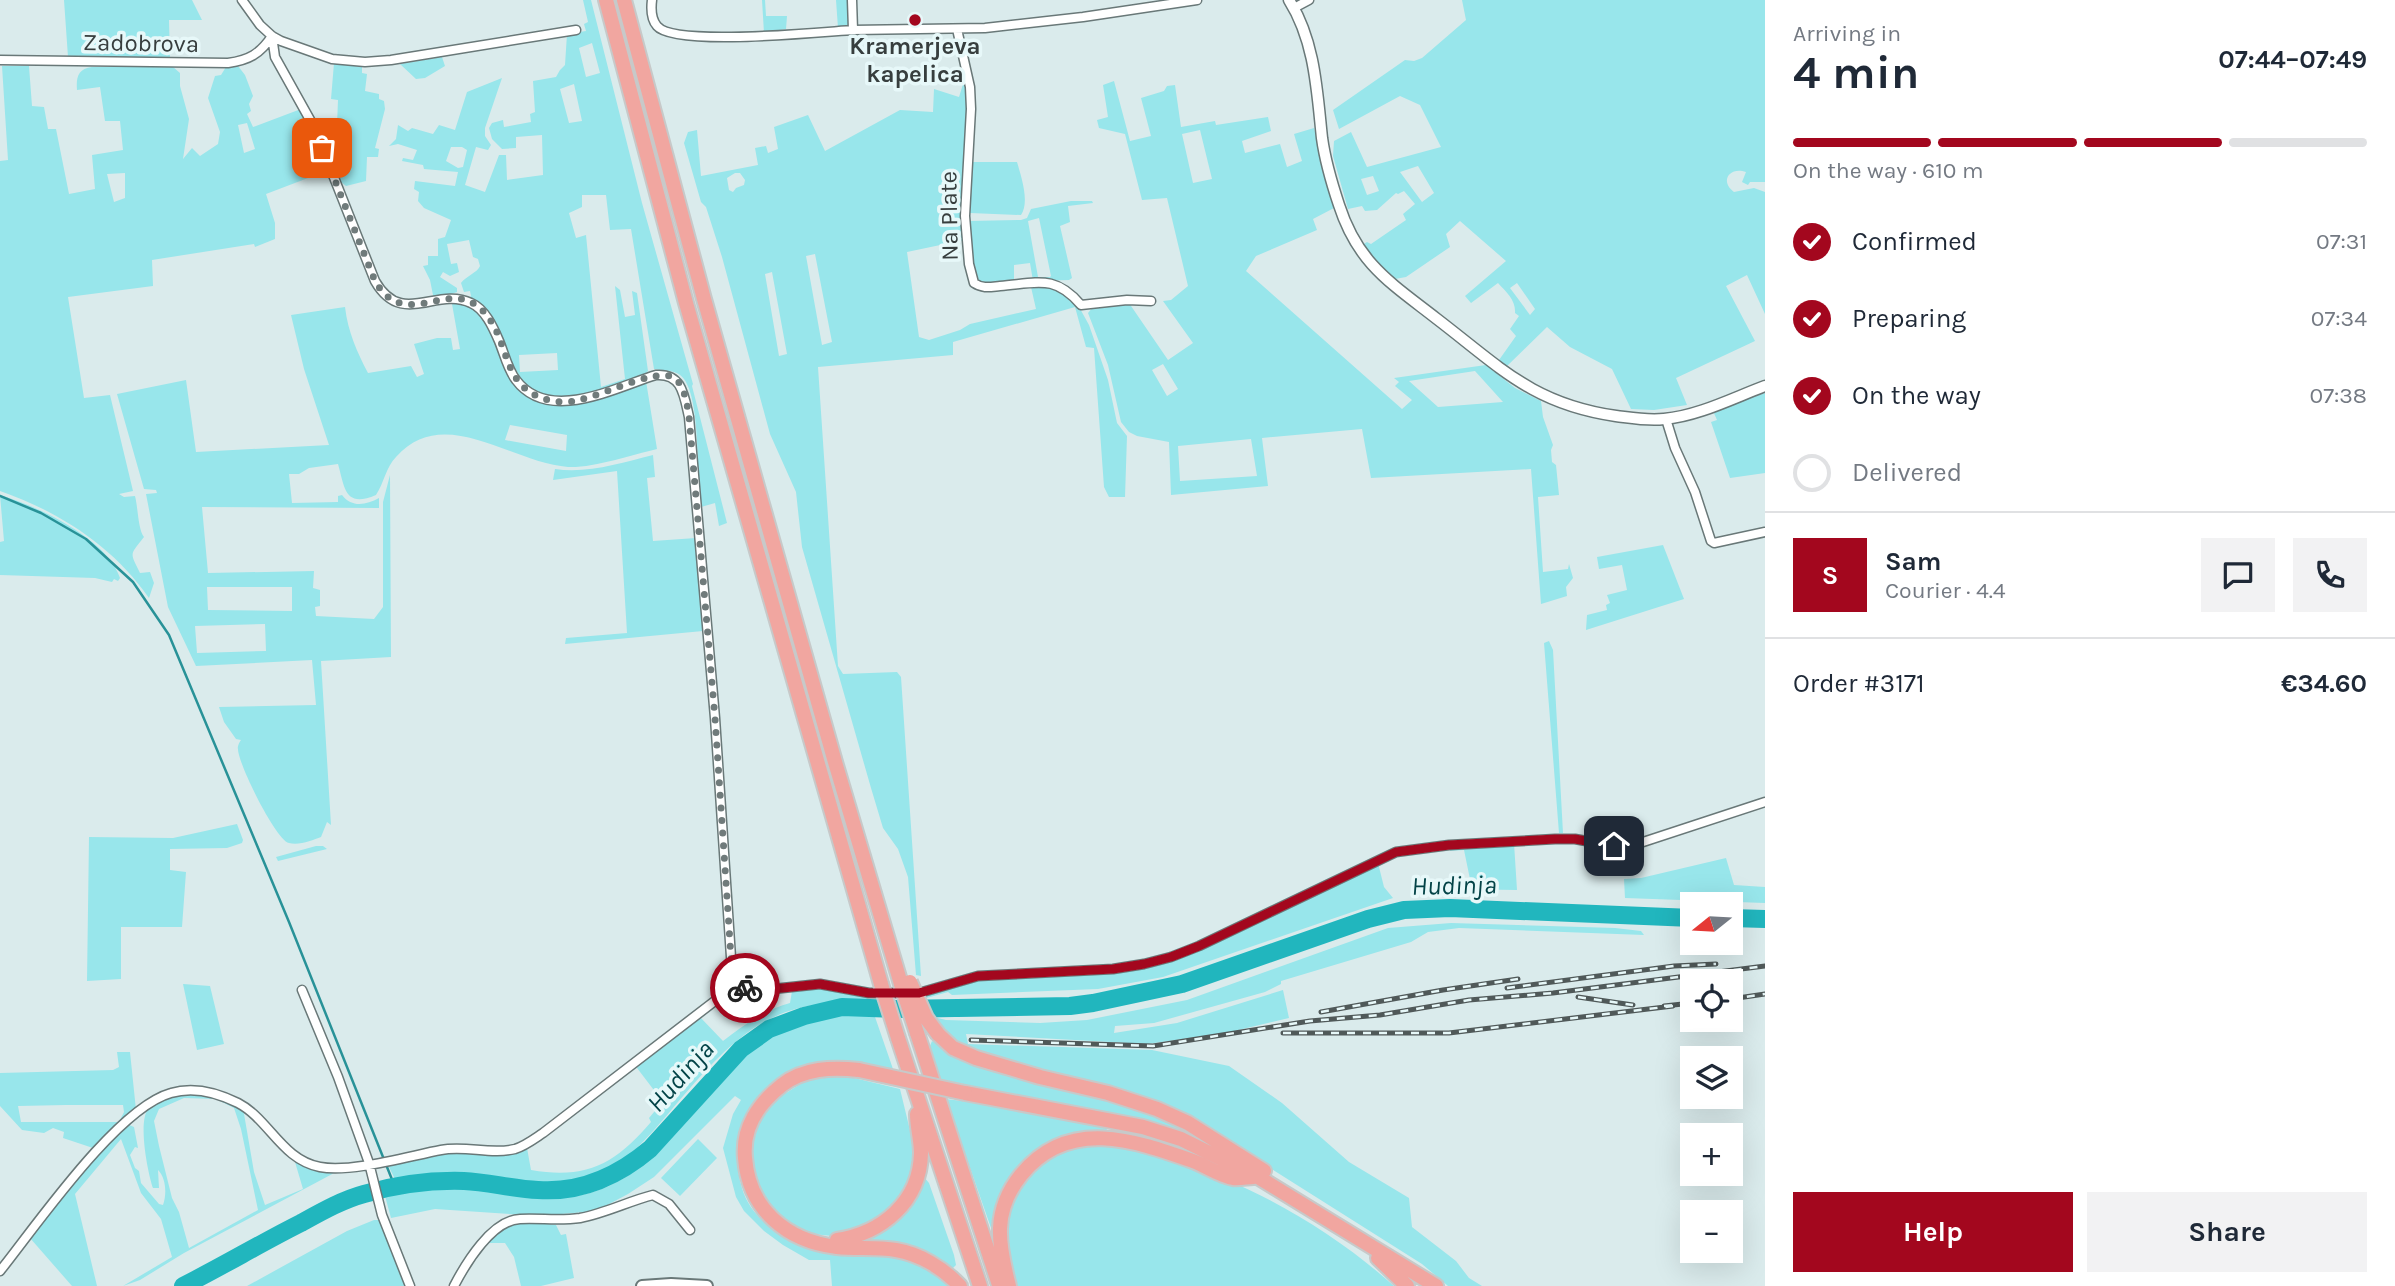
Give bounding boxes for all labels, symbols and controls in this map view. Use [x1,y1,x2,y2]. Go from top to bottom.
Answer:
marker: Kramerjeva kapelica [907,12,923,28]
text: Arriving in [1793,20,1901,47]
street label: Zadobrova [83,28,199,58]
place label: Kramerjeva kapelica [849,32,981,88]
text: 07:44–07:49 [2218,44,2367,75]
text: 4 min [1793,46,1919,100]
pin [292,118,352,178]
icon: bag [303,129,341,167]
text: On the way · 610 m [1793,157,1983,184]
street label: Na Plate [934,171,964,261]
icon: check [1793,223,1831,261]
text: Confirmed [1852,226,1977,257]
text: 07:31 [2316,228,2367,255]
icon: check [1793,300,1831,338]
text: Preparing [1852,303,1966,334]
text: 07:34 [2311,305,2367,332]
icon: check [1793,377,1831,415]
text: On the way [1852,380,1981,411]
text: 07:38 [2310,382,2367,409]
text: Delivered [1852,457,1962,488]
button: chat [2201,538,2275,612]
button: phone [2293,538,2367,612]
text: Sam [1885,546,1941,577]
text: S [1822,560,1838,591]
text: Courier · 4.4 [1885,577,2006,604]
text: Order #3171 [1793,668,1925,699]
text: €34.60 [2281,668,2367,699]
pin [1584,816,1644,876]
icon: home [1595,827,1633,865]
water label: Hudinja [1411,869,1497,902]
north arrow [1680,892,1743,956]
map controls [1680,892,1743,1263]
courier [710,953,780,1023]
icon: bike [726,969,764,1007]
button: locate [1680,969,1743,1032]
water label: Hudinja [640,1034,720,1118]
button: layers [1680,1046,1743,1109]
button: + [1680,1123,1743,1186]
button: Help [1793,1192,2073,1272]
button: Share [2087,1192,2367,1272]
button: − [1680,1200,1743,1263]

